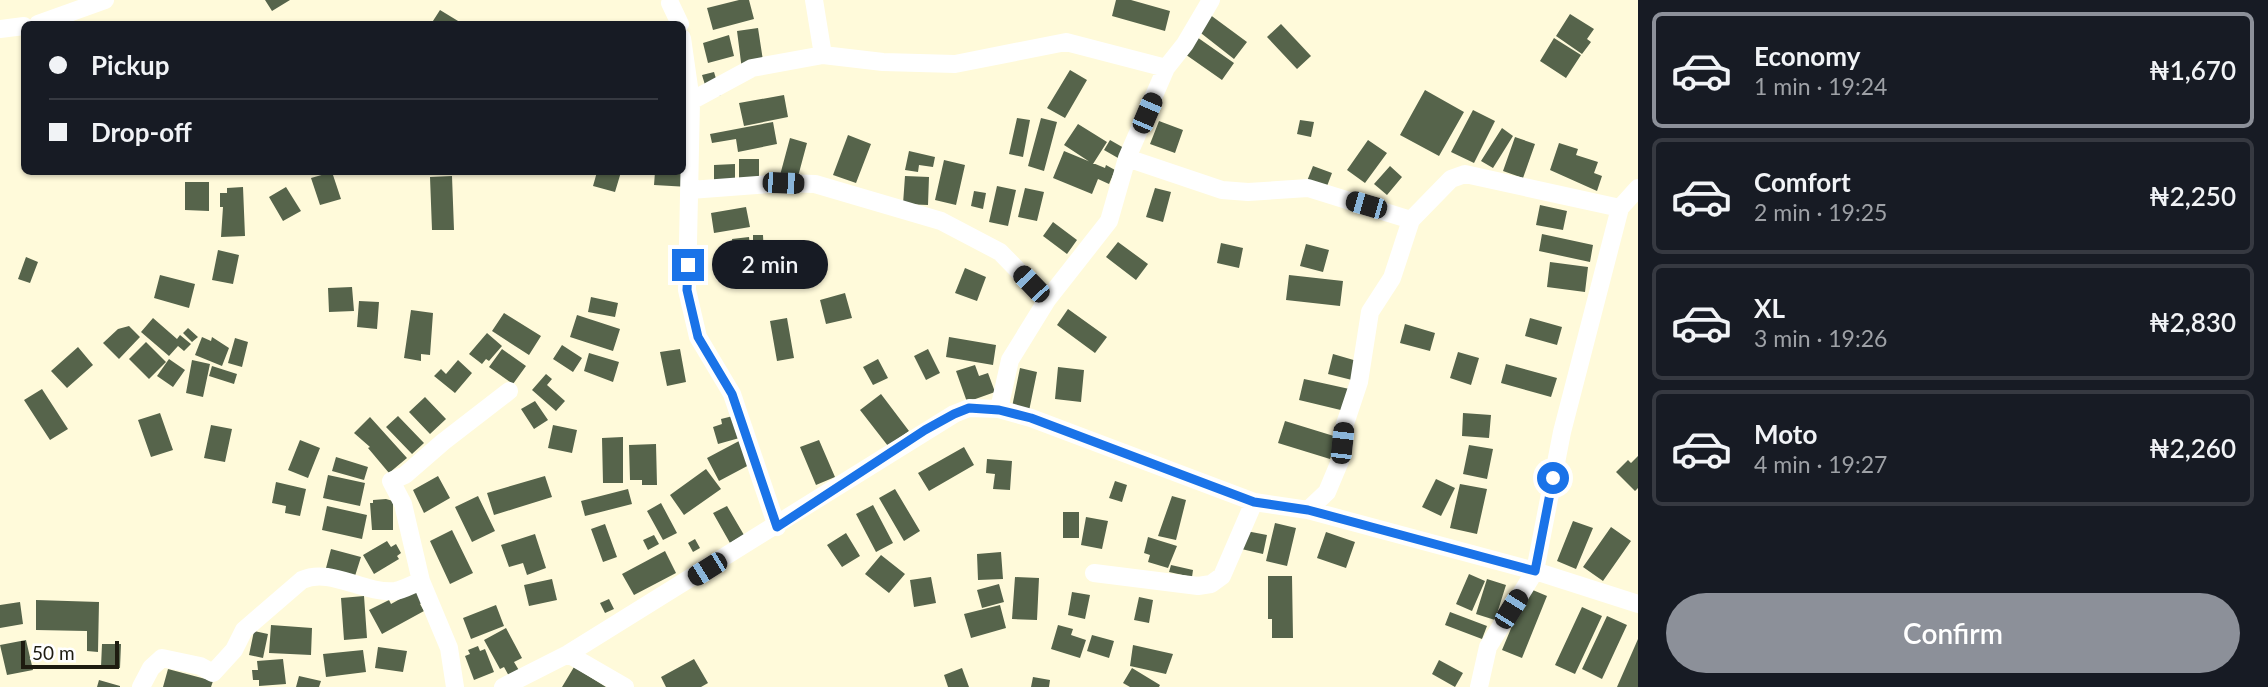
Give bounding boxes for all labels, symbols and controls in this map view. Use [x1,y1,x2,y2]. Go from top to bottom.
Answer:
icon: car [1670,39,1733,102]
text: Economy [1754,40,1860,72]
text: Pickup [91,49,170,81]
text: ₦1,670 [2149,54,2236,86]
text: 1 min · 19:24 [1754,72,1887,100]
car [1130,90,1165,136]
text: Drop-off [91,116,192,148]
icon: car [1670,165,1733,228]
text: Comfort [1754,166,1851,198]
car [762,172,805,194]
text: ₦2,250 [2149,180,2236,212]
car [1343,189,1390,221]
text: 2 min · 19:25 [1754,198,1887,226]
callout: 2 min [712,240,828,290]
route end [672,249,704,281]
text: 2 min [742,250,798,278]
car [1009,262,1054,306]
icon: car [1670,291,1733,354]
text: XL [1754,292,1785,324]
text: ₦2,830 [2149,306,2236,338]
text: 3 min · 19:26 [1754,324,1887,352]
icon: car [1670,417,1733,480]
text: Moto [1754,418,1817,450]
car [1330,421,1355,465]
text: ₦2,260 [2149,432,2236,464]
text: 4 min · 19:27 [1754,450,1887,478]
route start [1537,462,1569,494]
car [684,549,731,589]
car [1491,586,1532,632]
button: Confirm [1666,593,2240,673]
scale bar [21,638,119,670]
text: 50 m [32,641,75,664]

